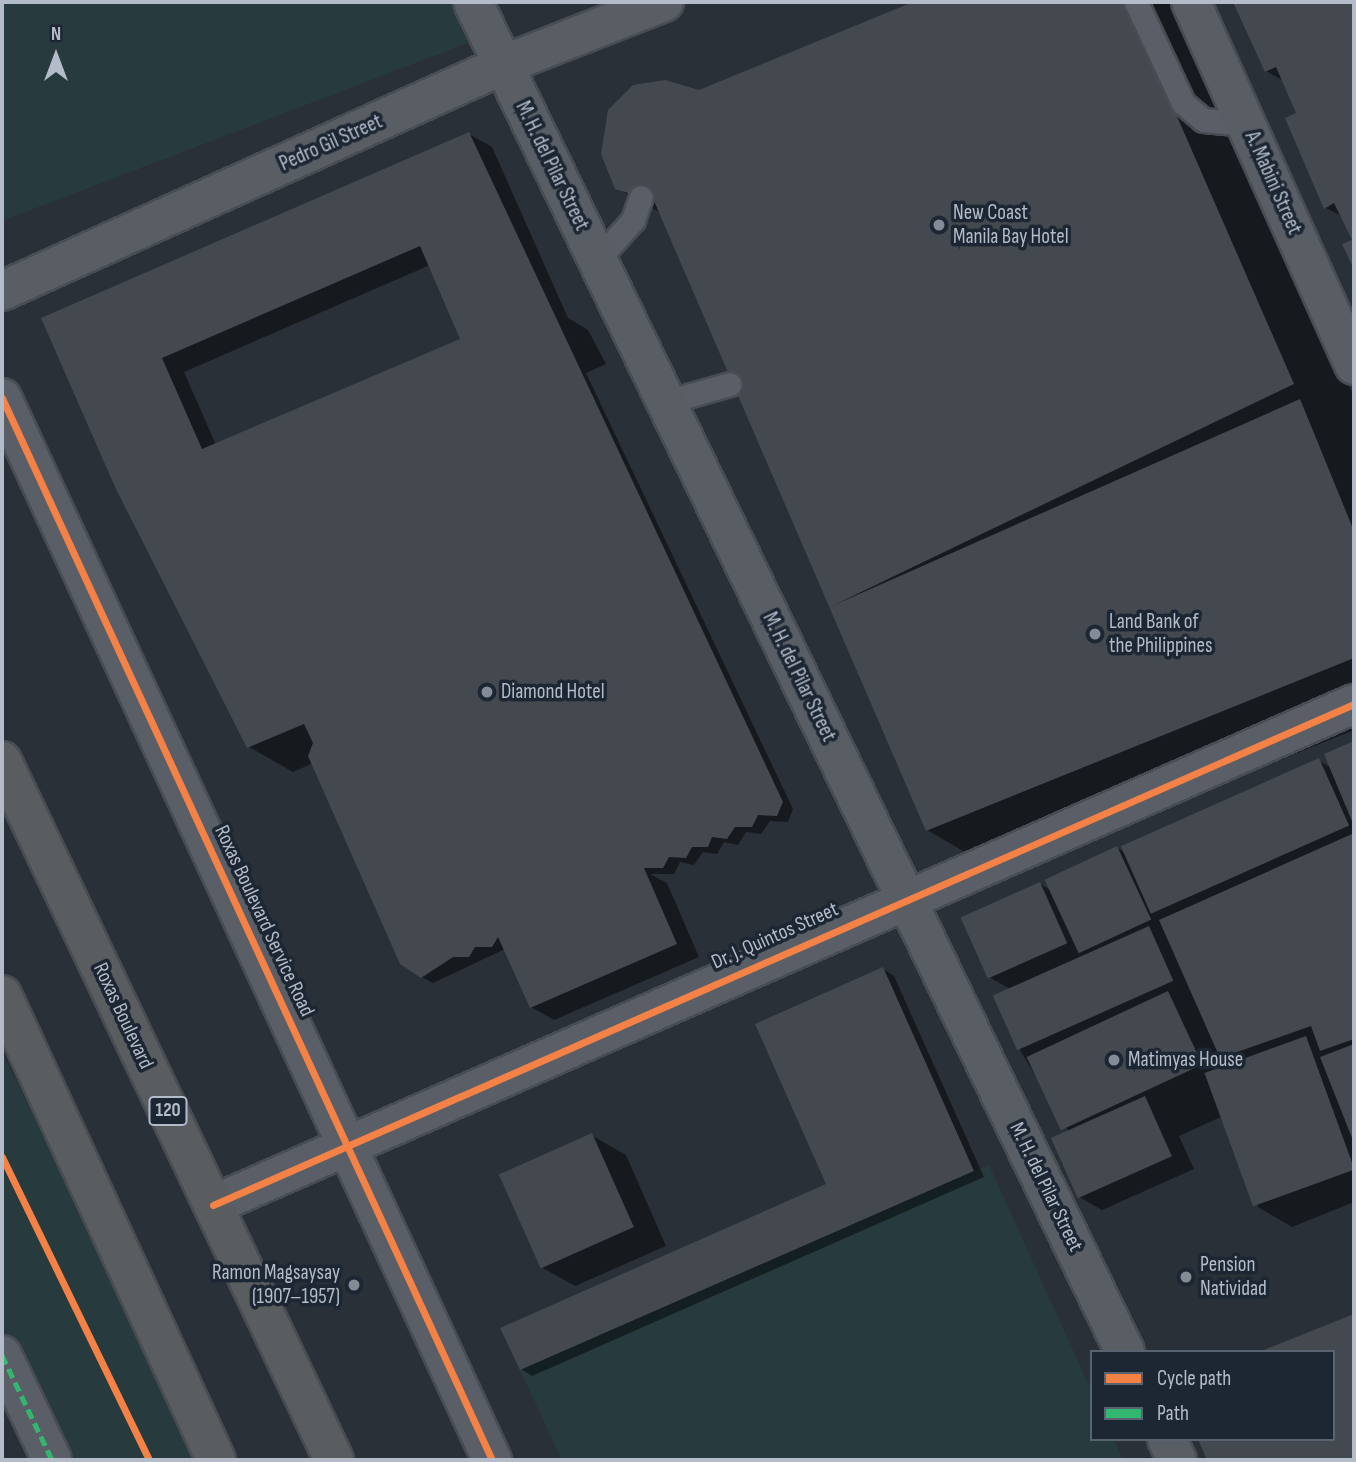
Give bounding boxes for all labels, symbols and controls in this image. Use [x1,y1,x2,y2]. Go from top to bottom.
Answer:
north arrow [21,21,91,91]
text: N [51,23,61,46]
street label: M. H. del Pilar Street [510,97,594,235]
street label: Pedro Gil Street [276,109,386,177]
street label: A. Mabini Street [1239,128,1307,238]
place label: New Coast Manila Bay Hotel [953,200,1069,250]
marker: New Coast Manila Bay Hotel [931,217,947,233]
street label: M. H. del Pilar Street [757,608,841,746]
place label: Land Bank of the Philippines [1109,609,1212,659]
marker: Land Bank of the Philippines [1087,626,1103,642]
place label: Diamond Hotel [501,679,605,705]
marker: Diamond Hotel [479,684,495,700]
street label: Roxas Boulevard Service Road [209,821,319,1021]
street label: Dr. J. Quintos Street [708,897,842,975]
street label: Roxas Boulevard [87,959,159,1073]
place label: Matimyas House [1128,1047,1243,1073]
marker: Matimyas House [1106,1052,1122,1068]
road number: 120 [147,1096,189,1126]
street label: M. H. del Pilar Street [1004,1118,1088,1256]
place label: Pension Natividad [1200,1252,1267,1302]
place label: Ramon Magsaysay (1907–1957) [212,1260,340,1310]
marker: Pension Natividad [1178,1269,1194,1285]
marker: Ramon Magsaysay (1907–1957) [346,1277,362,1293]
legend [1090,1350,1335,1441]
text: Cycle path [1157,1366,1231,1391]
text: Path [1157,1401,1189,1426]

